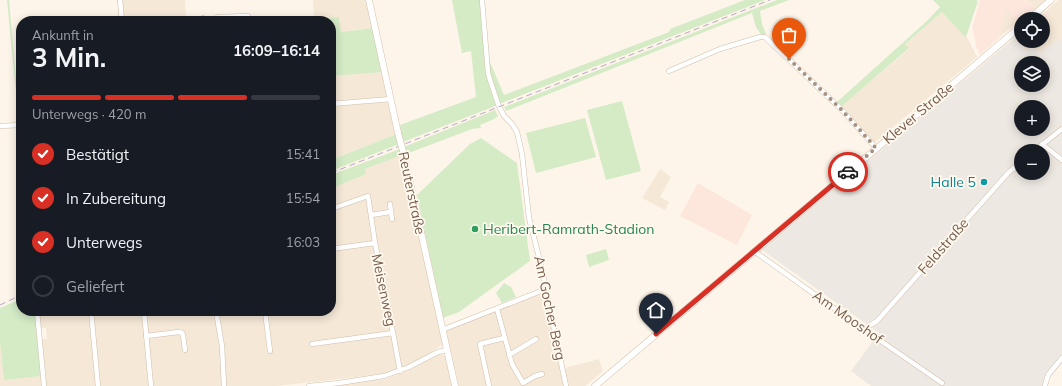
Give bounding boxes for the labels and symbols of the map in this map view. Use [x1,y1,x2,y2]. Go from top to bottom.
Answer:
pin [772,18,806,59]
street label: Klever Straße [879,78,957,148]
street label: Reuterstraße [394,150,430,236]
courier [828,152,868,192]
place label: Halle 5 [931,173,976,191]
marker: Halle 5 [979,177,989,187]
street label: Feldstraße [914,214,972,278]
place label: Heribert-Ramrath-Stadion [483,220,654,238]
marker: Heribert-Ramrath-Stadion [470,224,480,234]
street label: Meisenweg [368,252,400,328]
street label: Am Gocher Berg [530,254,570,362]
street label: Am Mooshof [809,286,887,348]
pin [639,293,673,334]

